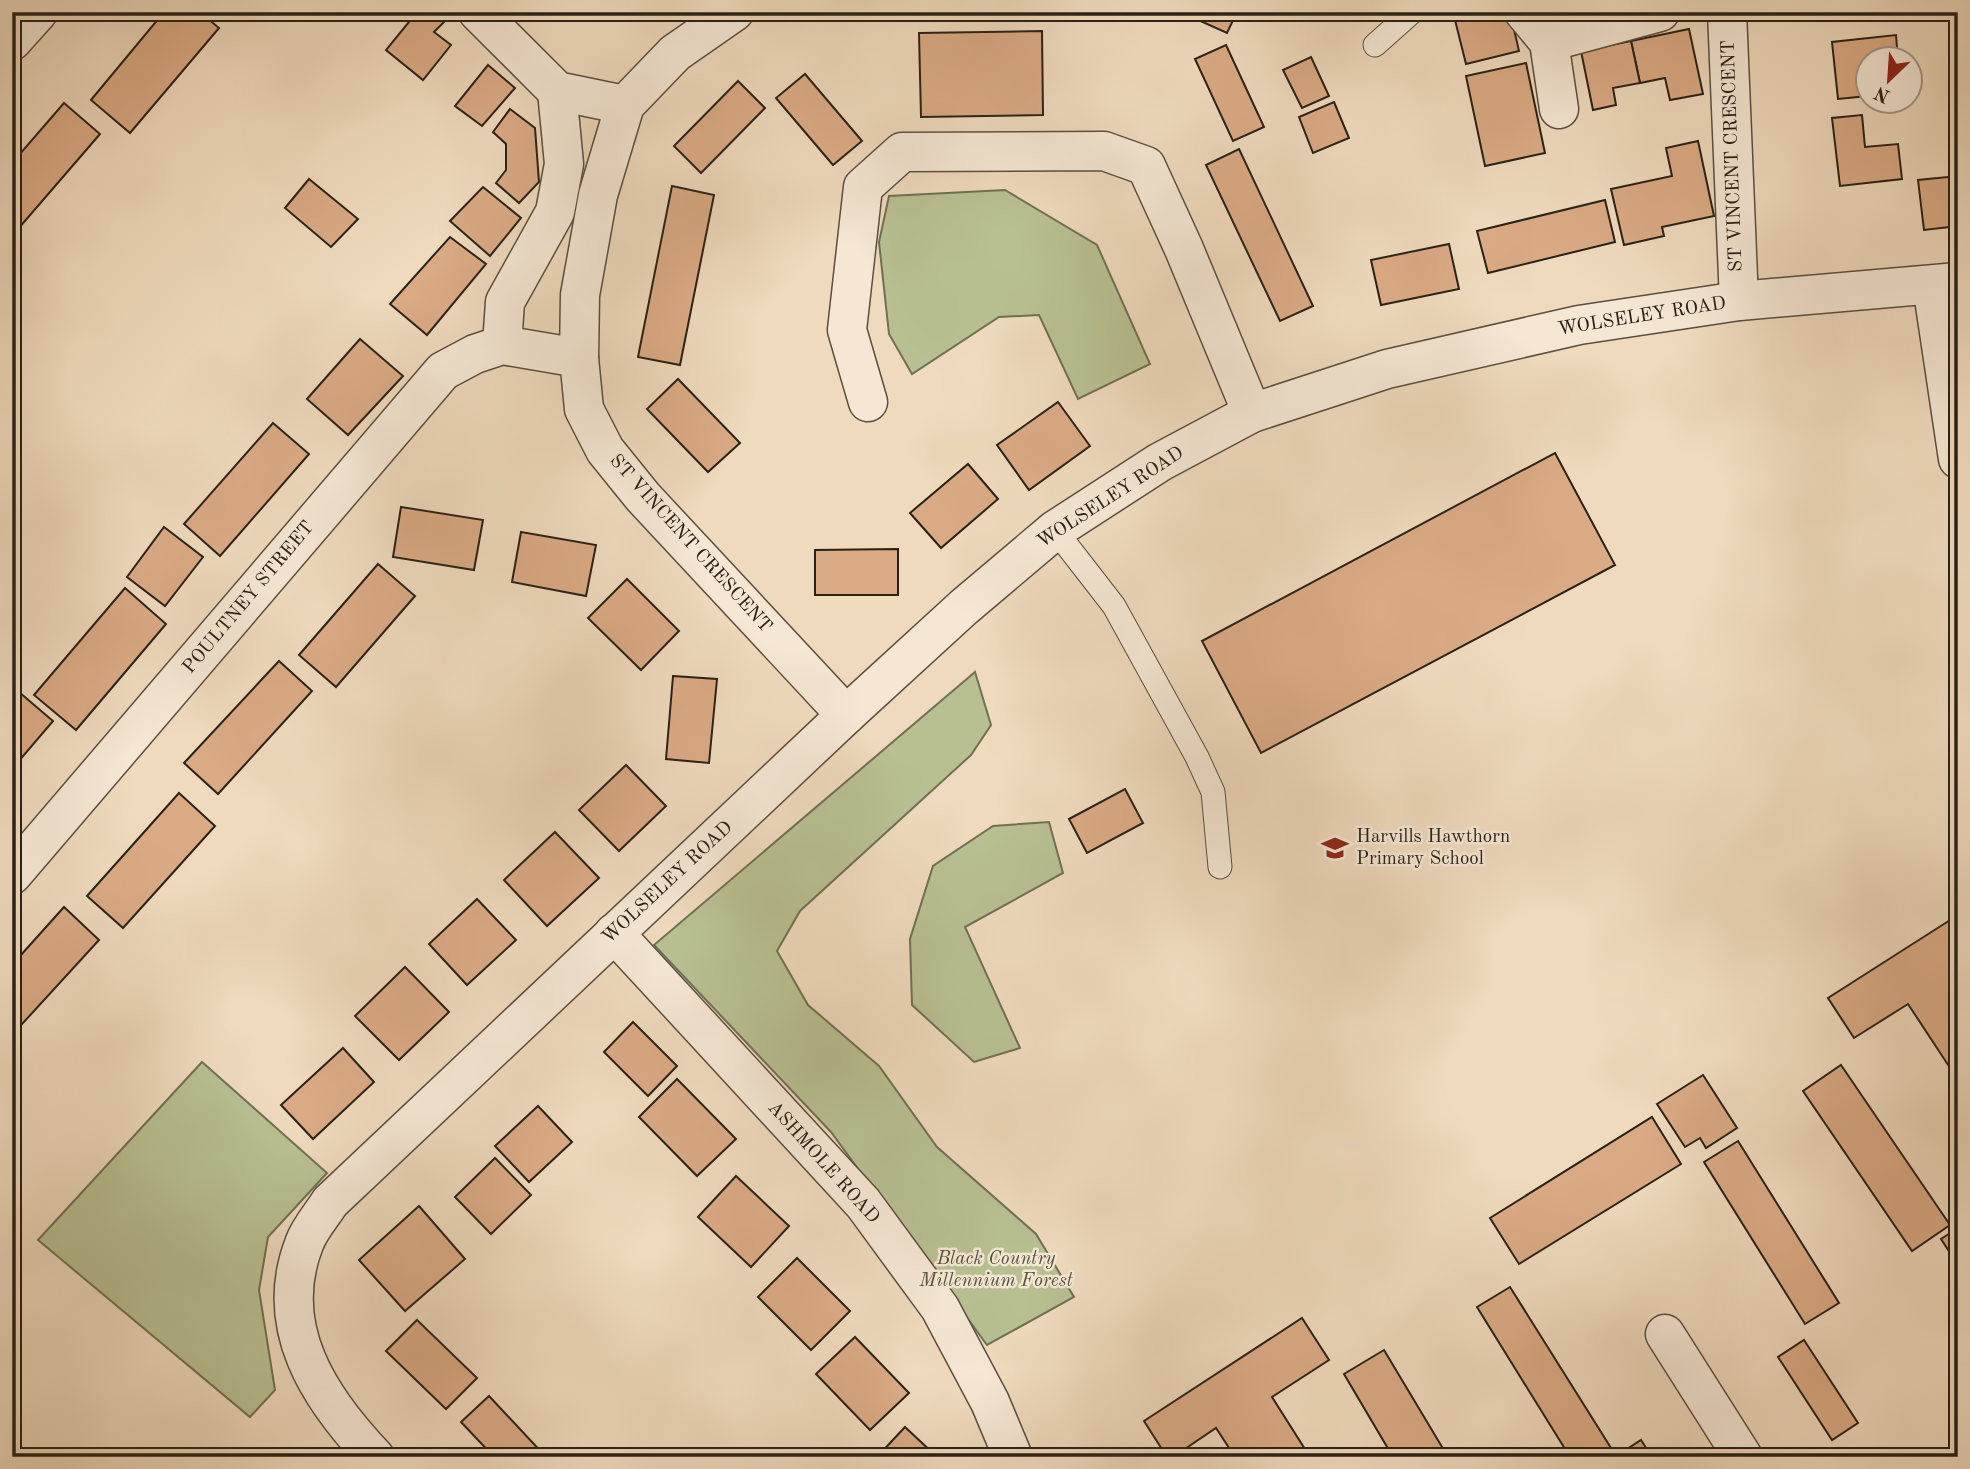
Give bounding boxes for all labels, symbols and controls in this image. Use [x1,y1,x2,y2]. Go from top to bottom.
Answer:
street label: ST VINCENT CRESCENT [1719,40,1747,272]
north arrow [1854,46,1924,116]
text: N [1872,81,1893,105]
street label: WOLSELEY ROAD [1557,294,1727,340]
street label: WOLSELEY ROAD [1034,444,1188,552]
street label: ST VINCENT CRESCENT [605,451,775,637]
street label: POULTNEY STREET [180,518,318,678]
street label: WOLSELEY ROAD [599,818,737,948]
place label: Harvills Hawthorn Primary School [1356,828,1510,869]
school or university icon: Harvills Hawthorn Primary School [1320,833,1350,863]
street label: ASHMOLE ROAD [763,1098,883,1228]
park label: Black Country Millennium Forest [918,1250,1074,1291]

